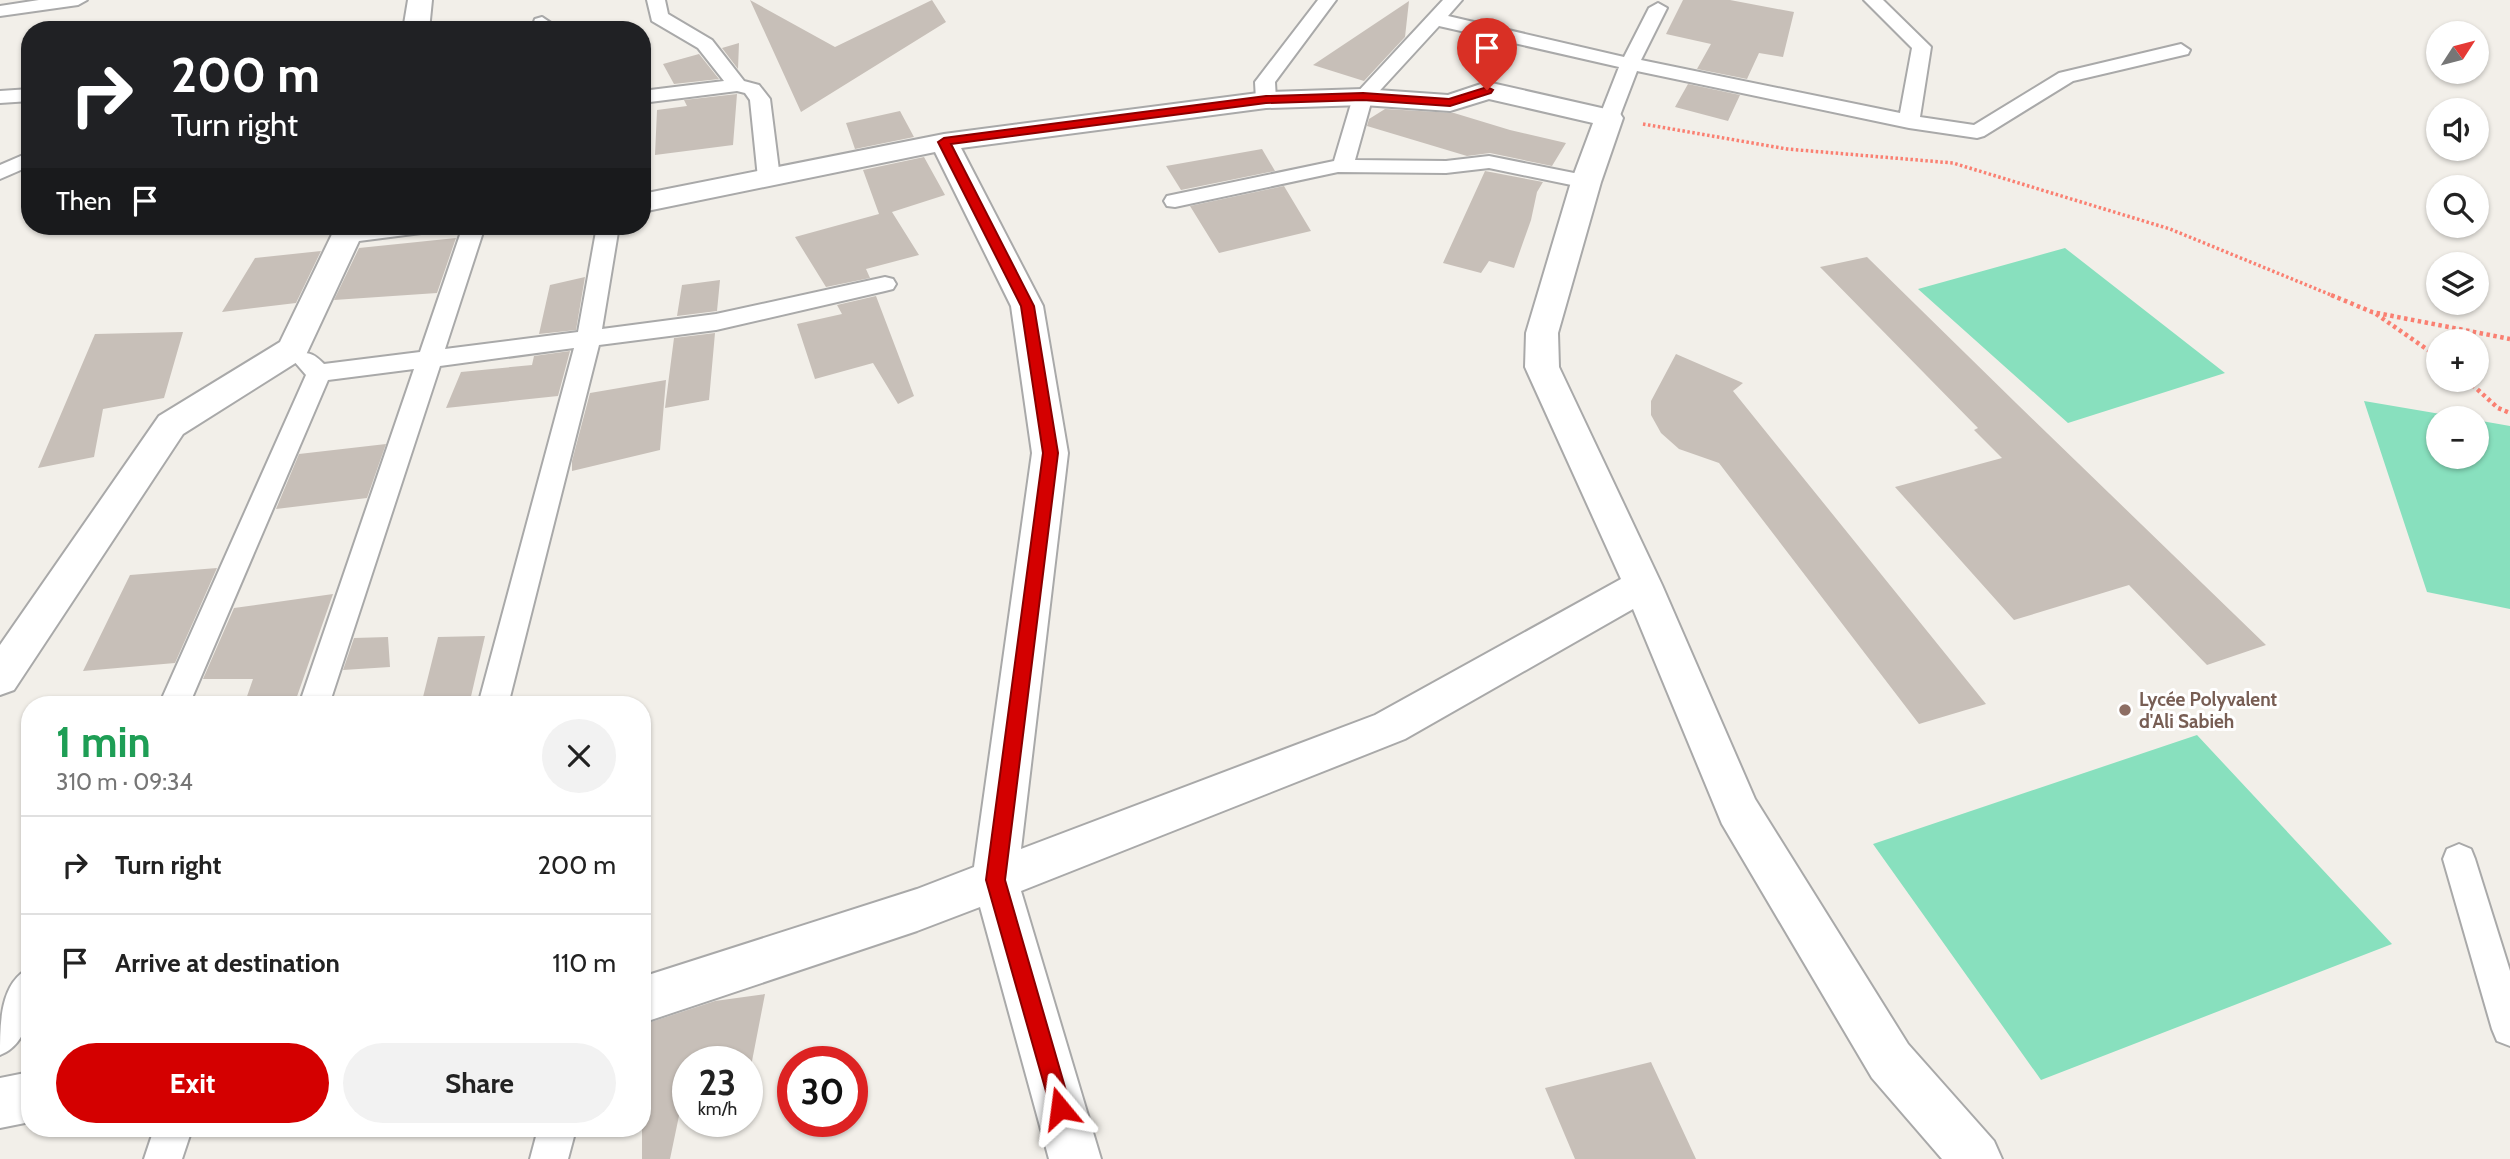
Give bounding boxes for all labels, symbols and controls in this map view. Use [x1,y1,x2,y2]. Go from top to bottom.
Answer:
pin [1457,18,1517,90]
north arrow [2426,21,2488,84]
map controls [2426,21,2489,469]
icon: arrive [1468,29,1506,67]
text: 200 m [171,45,320,104]
icon: right [56,49,147,140]
button: sound [2426,98,2489,161]
text: Turn right [171,105,298,144]
button: search [2426,175,2489,238]
icon: arrive [126,182,164,220]
text: Then [56,185,112,217]
button: layers [2426,252,2489,315]
button: + [2426,329,2489,392]
button: − [2426,406,2489,469]
place label: Lycée Polyvalent d'Ali Sabieh [2139,688,2277,733]
marker: Lycée Polyvalent d'Ali Sabieh [2117,702,2133,718]
text: 1 min [56,716,151,768]
button: close [542,719,616,793]
text: 310 m · 09:34 [56,768,193,796]
icon: right [56,846,94,884]
text: Turn right [115,849,221,881]
text: 200 m [537,849,616,881]
icon: arrive [56,944,94,982]
text: Arrive at destination [115,947,340,979]
text: 110 m [552,947,616,979]
button: Exit [56,1043,329,1123]
button: Share [343,1043,616,1123]
speed limit sign: 30 [777,1046,868,1137]
text: 23 [699,1061,736,1104]
position arrow [1023,1071,1097,1145]
text: km/h [698,1098,737,1120]

